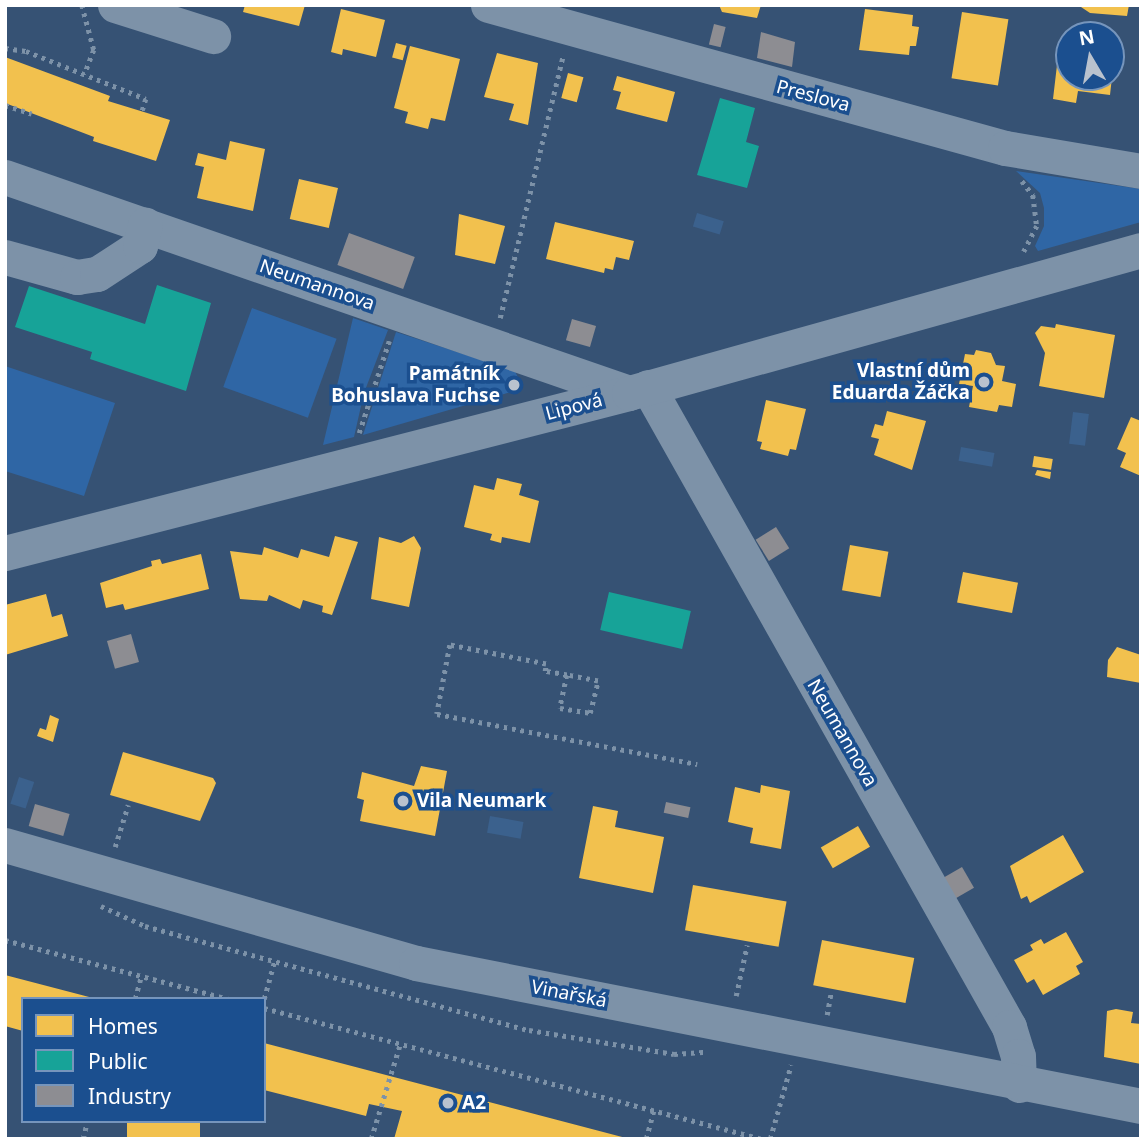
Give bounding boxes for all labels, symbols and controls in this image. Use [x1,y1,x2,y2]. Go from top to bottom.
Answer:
north arrow [1055,21,1125,91]
text: N [1077,23,1097,51]
street label: Preslova [774,75,852,117]
street label: Neumannova [256,255,378,315]
place label: Vlastní dům Eduarda Žáčka [832,360,970,404]
place label: Památník Bohuslava Fuchse [331,363,500,407]
marker: Vlastní dům Eduarda Žáčka [976,374,992,390]
marker: Památník Bohuslava Fuchse [506,377,522,393]
street label: Lipová [543,388,605,426]
street label: Neumannova [802,675,882,791]
place label: Vila Neumark [417,790,546,812]
marker: Vila Neumark [395,793,411,809]
street label: Vinařská [529,976,609,1012]
legend [21,997,266,1123]
text: Homes [88,1012,158,1040]
text: Public [88,1047,148,1075]
text: Industry [88,1082,171,1110]
place label: A2 [462,1092,486,1114]
marker: A2 [440,1095,456,1111]

